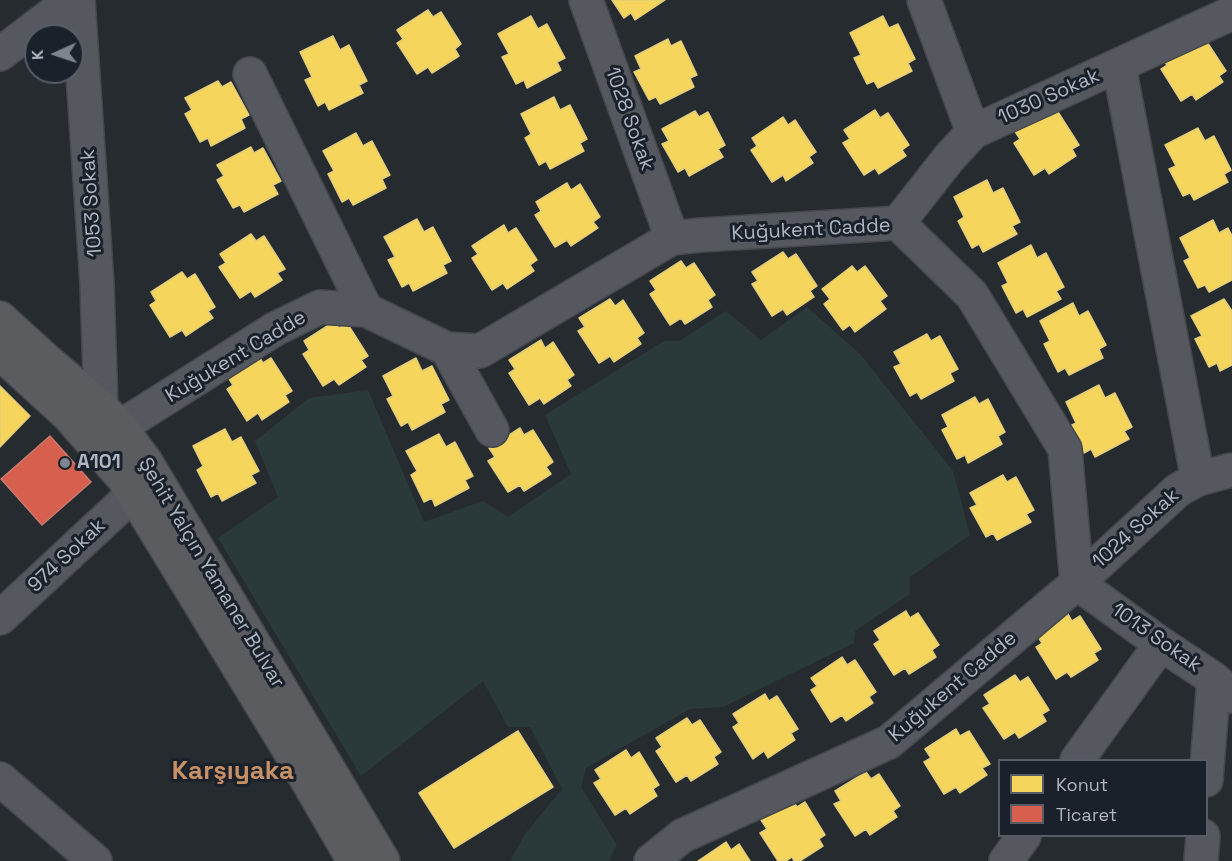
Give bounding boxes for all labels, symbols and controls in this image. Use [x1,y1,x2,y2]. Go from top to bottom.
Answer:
north arrow [24,24,84,84]
text: K [27,49,48,60]
street label: 1028 Sokak [599,64,659,174]
street label: 1030 Sokak [994,64,1104,130]
street label: 1053 Sokak [76,148,108,258]
street label: Kuğukent Cadde [731,214,891,246]
street label: Kuğukent Cadde [162,306,310,408]
place label: A101 [77,451,121,475]
street label: Şehit Yalçın Yamaner Bulvar [133,454,289,692]
marker: A101 [58,456,72,470]
street label: 1024 Sokak [1088,484,1184,574]
street label: 974 Sokak [23,514,111,598]
street label: 1013 Sokak [1106,598,1206,678]
street label: Kuğukent Cadde [884,627,1022,747]
district label: Karşıyaka [172,756,294,788]
legend [998,759,1208,837]
text: Konut [1056,773,1108,796]
text: Ticaret [1056,803,1117,826]

